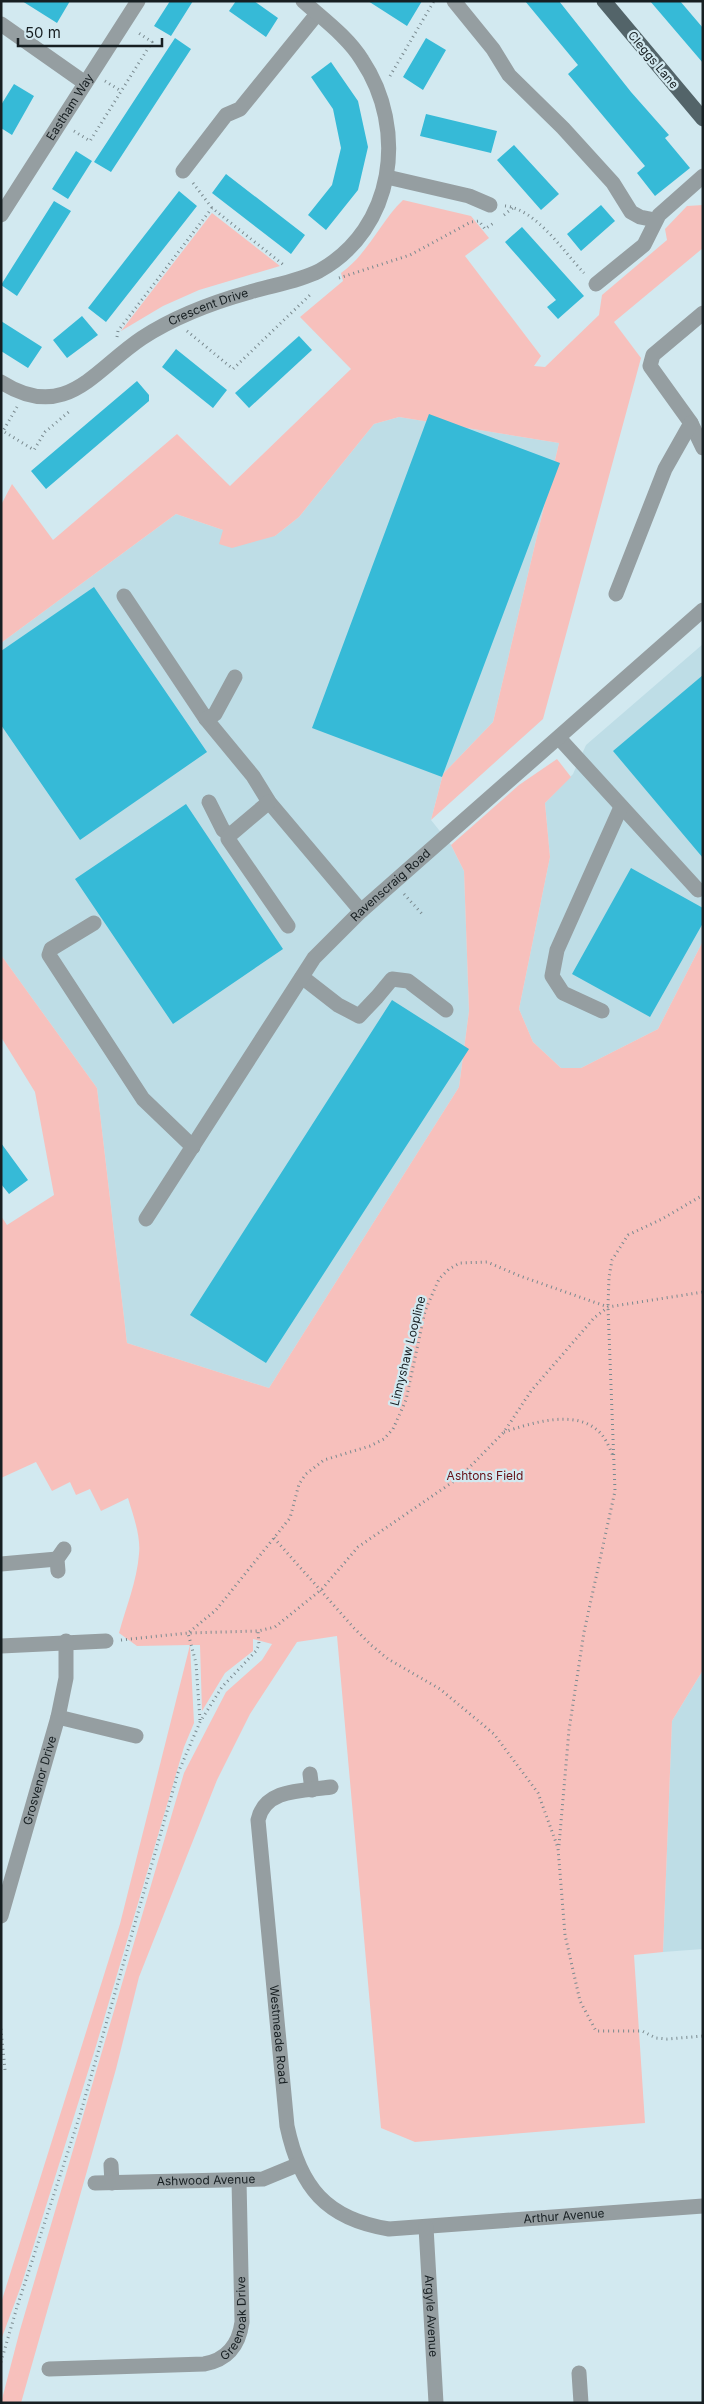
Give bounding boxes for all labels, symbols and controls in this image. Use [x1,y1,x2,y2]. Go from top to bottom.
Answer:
scale bar [18,15,161,47]
text: 50 m [25,23,61,42]
street label: Cleggs Lane [625,28,682,92]
street label: Eastham Way [43,70,97,143]
street label: Crescent Drive [165,285,250,329]
street label: Ravenscraig Road [347,845,433,924]
street label: Linnyshaw Loopline [387,1295,428,1407]
park label: Ashtons Field [447,1468,523,1483]
street label: Grosvenor Drive [19,1734,59,1827]
street label: Westmeade Road [267,1984,291,2085]
street label: Ashwood Avenue [156,2171,255,2189]
street label: Arthur Avenue [523,2205,605,2226]
street label: Argyle Avenue [422,2274,441,2357]
street label: Greenoak Drive [217,2276,249,2363]

